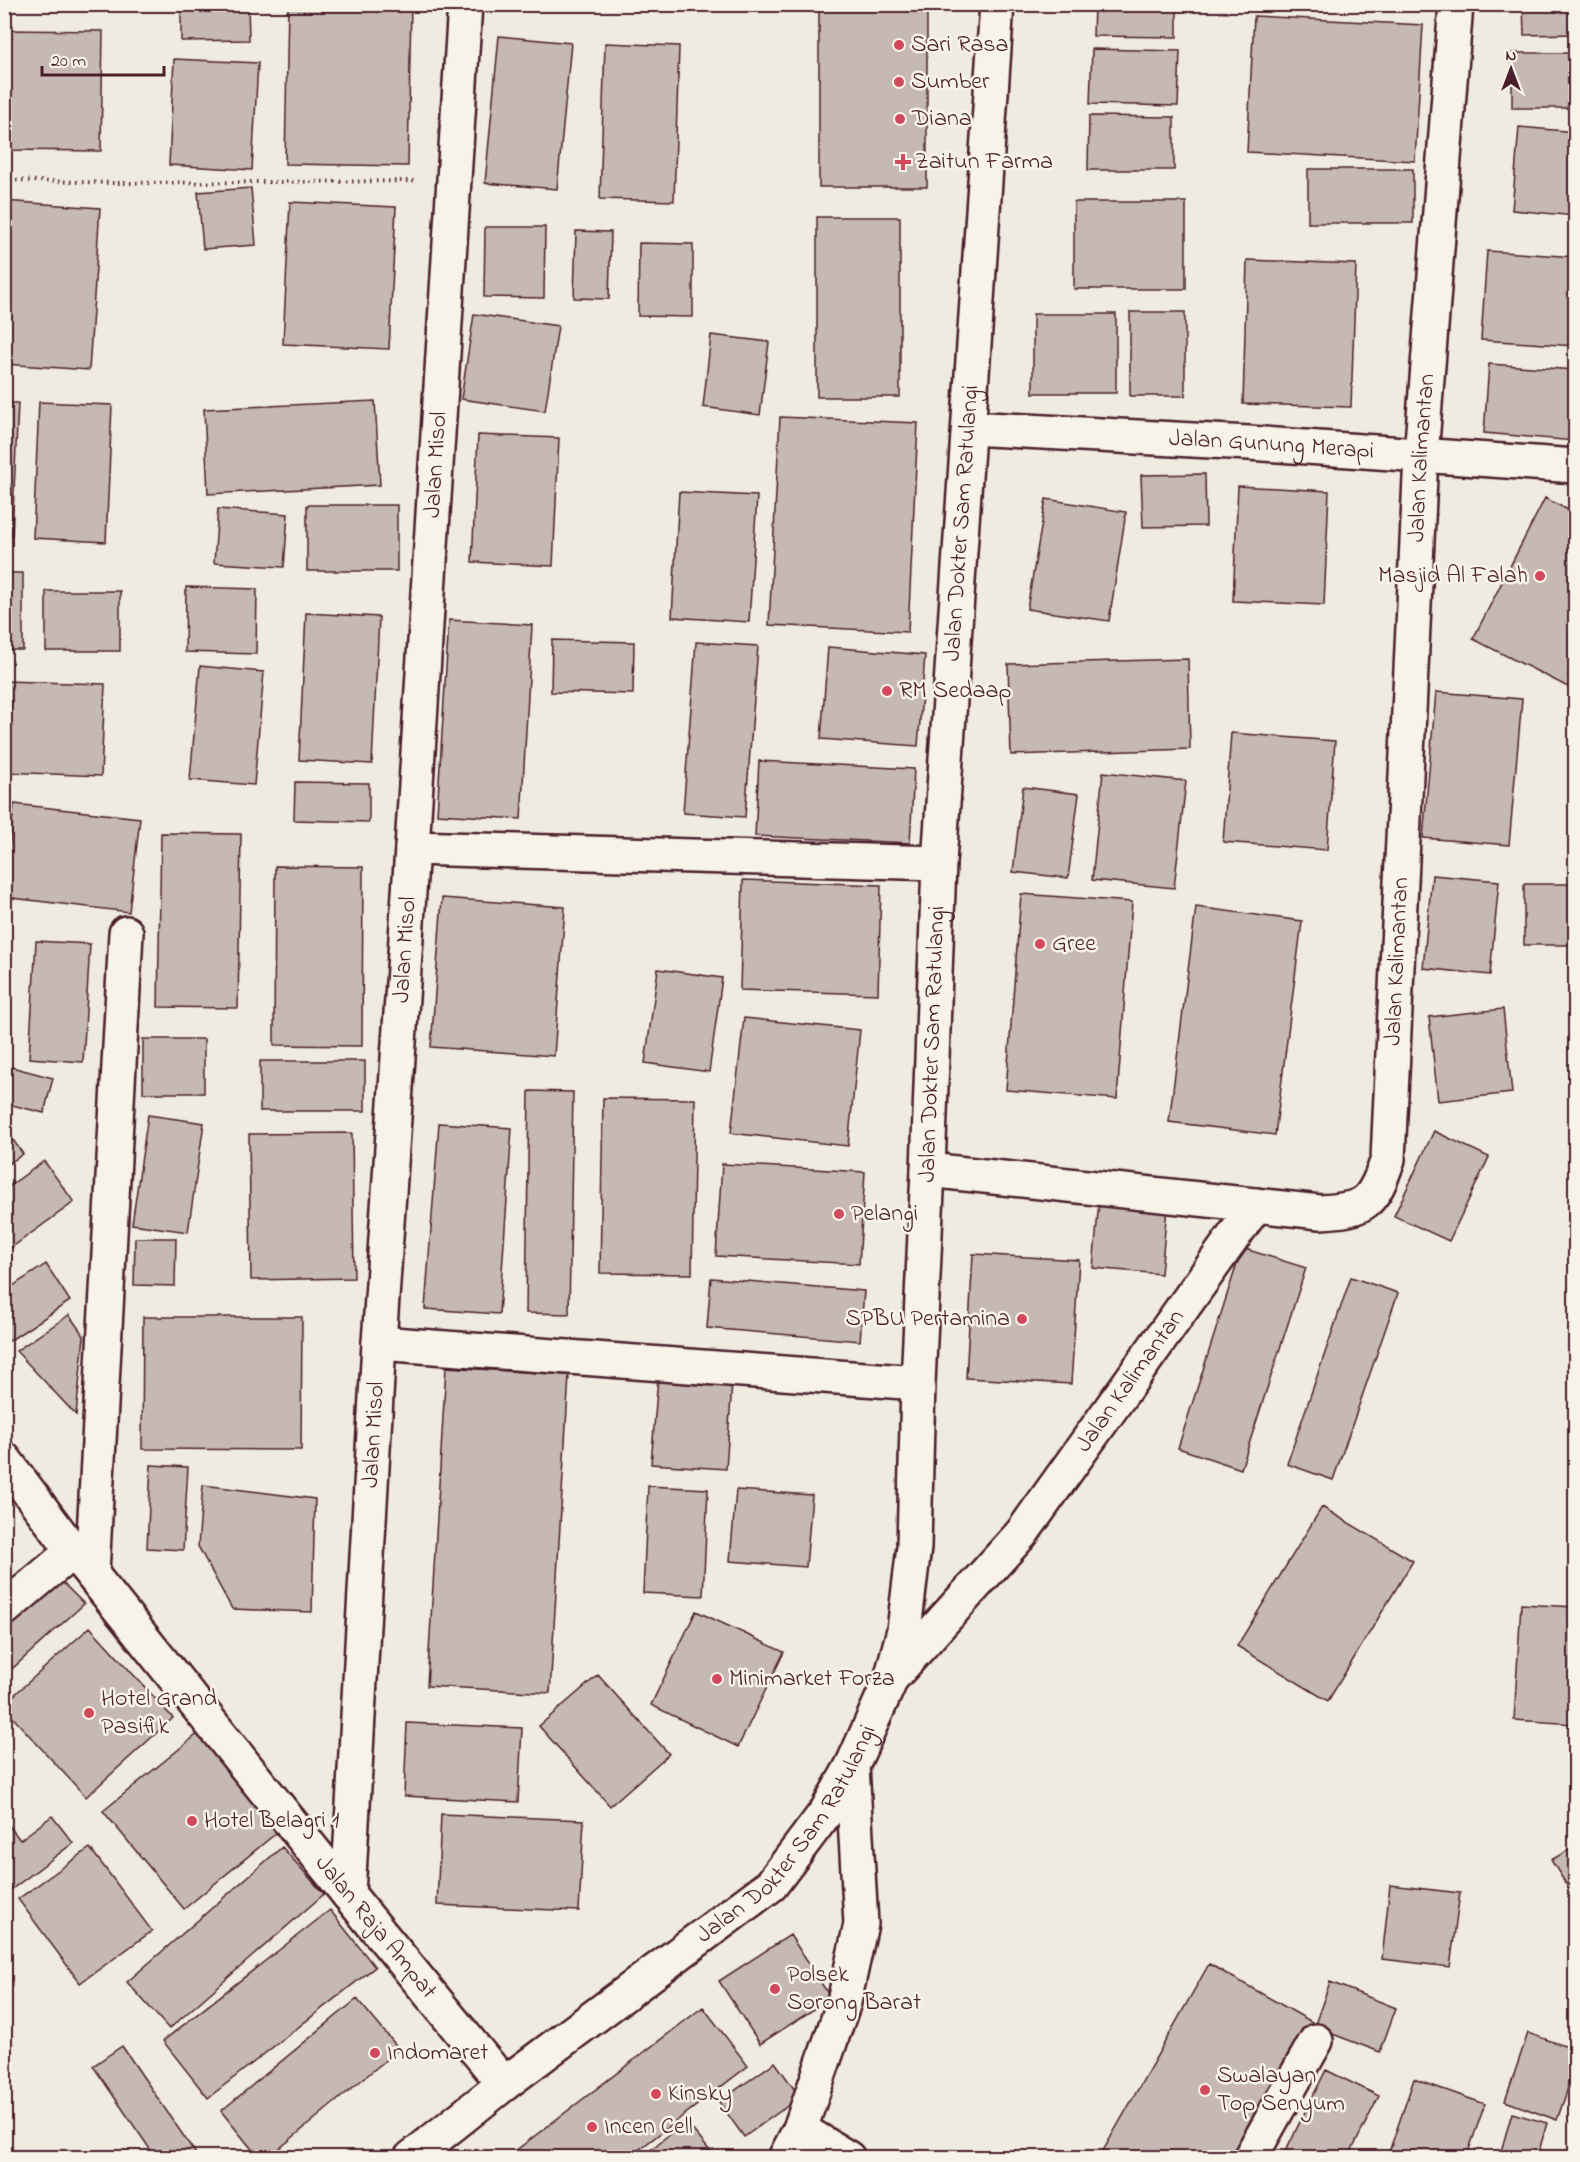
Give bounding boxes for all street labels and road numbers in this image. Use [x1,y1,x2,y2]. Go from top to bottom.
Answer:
street label: Jalan Kalimantan [1399,372,1445,543]
street label: Jalan Dokter Sam Ratulangi [935,384,989,662]
street label: Jalan Misol [415,410,457,519]
street label: Jalan Gunung Merapi [1168,421,1375,469]
street label: Jalan Kalimantan [1376,876,1419,1047]
street label: Jalan Misol [384,895,426,1004]
street label: Jalan Dokter Sam Ratulangi [910,905,955,1183]
street label: Jalan Kalimantan [1067,1302,1194,1460]
street label: Jalan Misol [353,1381,394,1489]
street label: Jalan Dokter Sam Ratulangi [689,1719,886,1952]
street label: Jalan Raja Ampat [306,1848,445,2007]

